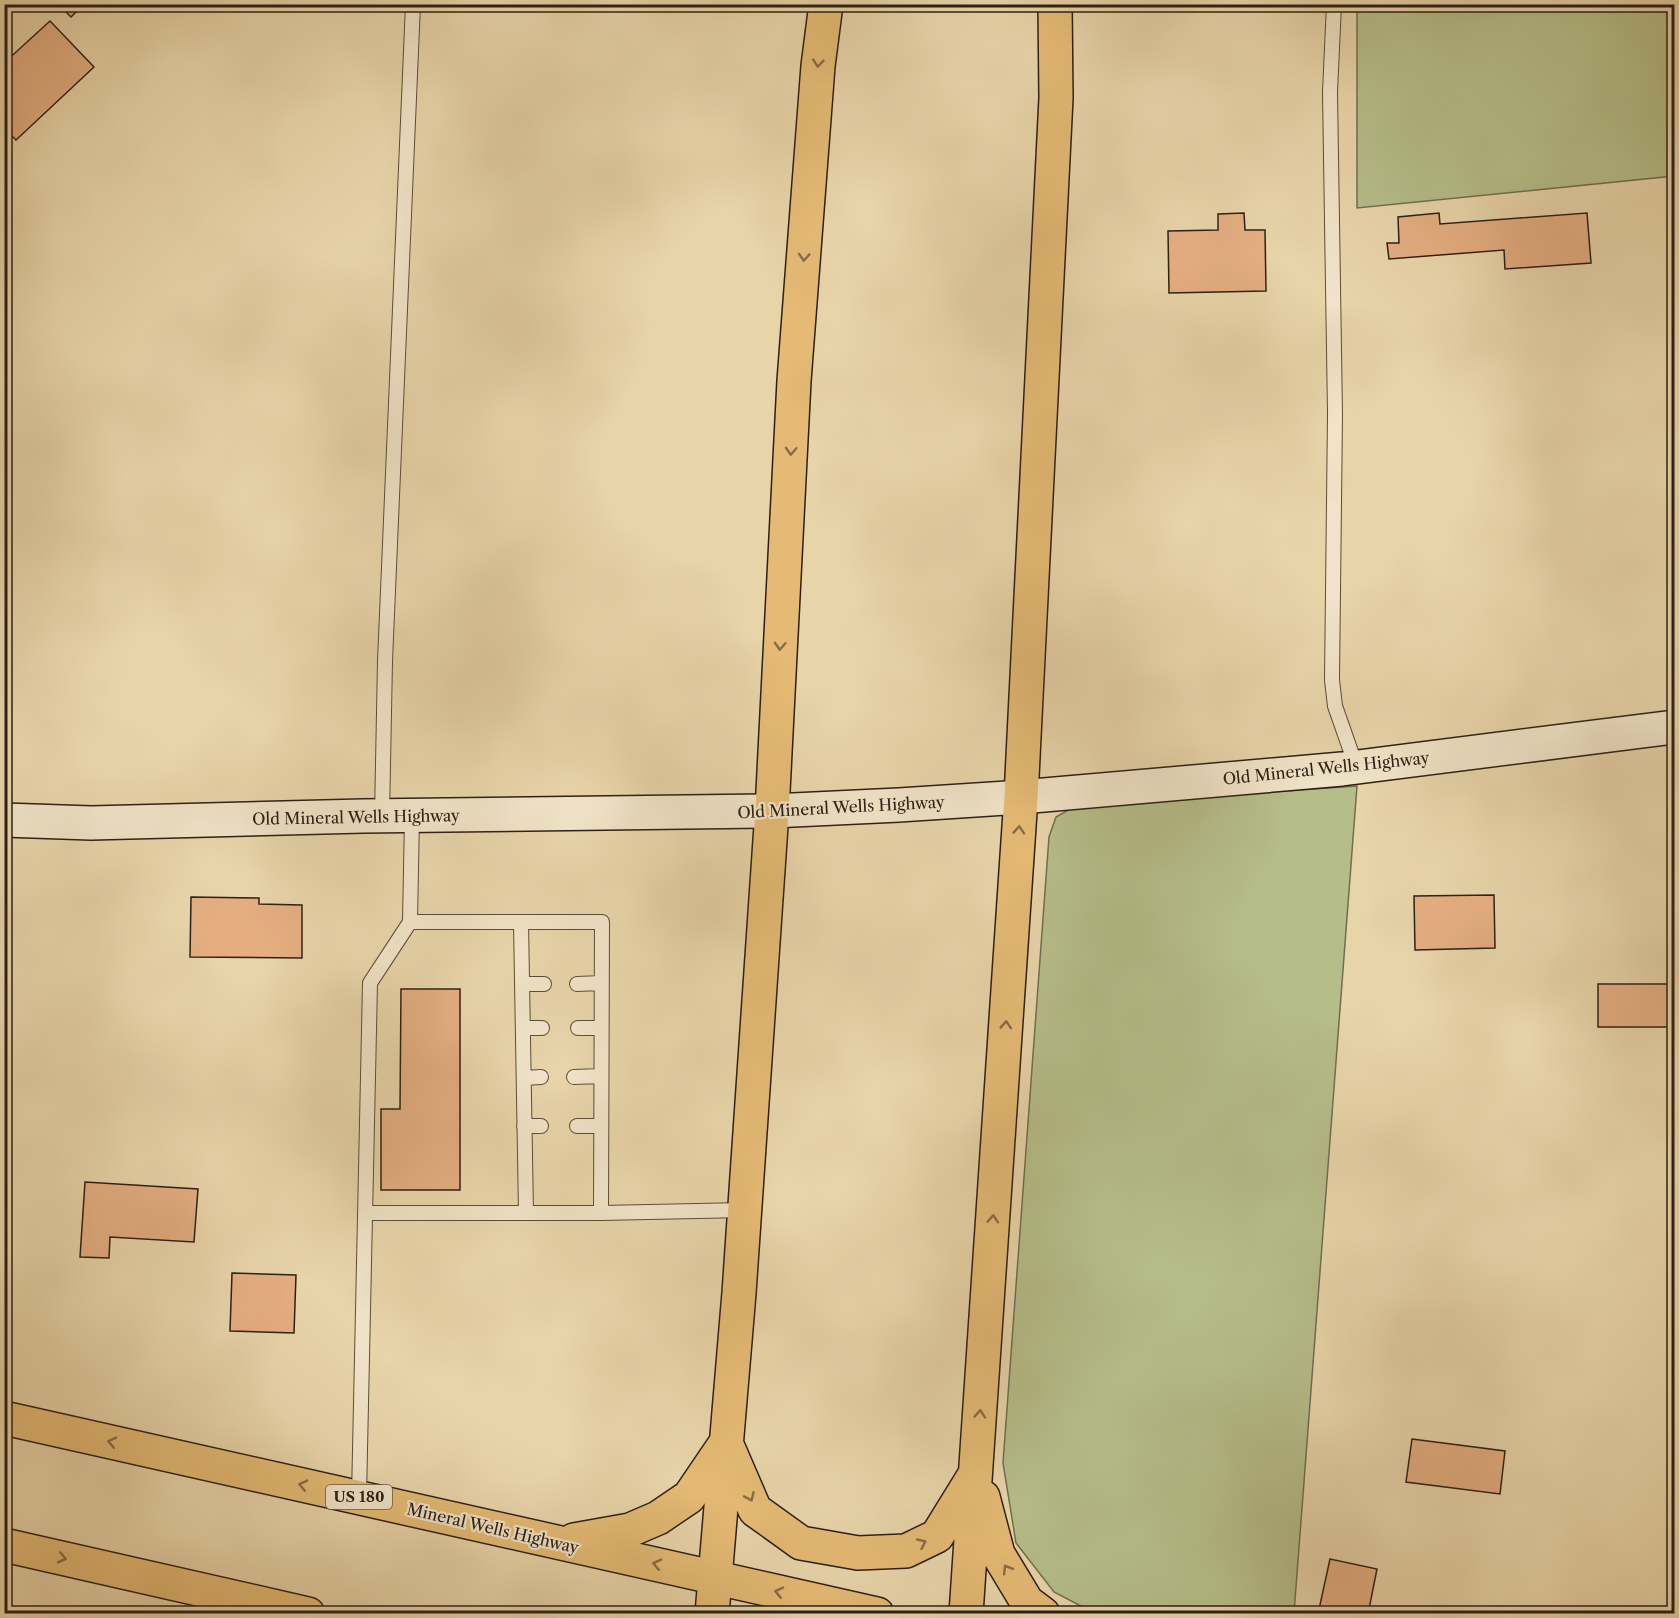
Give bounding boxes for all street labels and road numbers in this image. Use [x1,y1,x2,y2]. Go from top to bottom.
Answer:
street label: Old Mineral Wells Highway [1222,747,1431,789]
street label: Old Mineral Wells Highway [737,792,946,822]
street label: Old Mineral Wells Highway [252,805,461,829]
road number: US 180 [326,1485,392,1509]
street label: Mineral Wells Highway [405,1498,582,1558]

